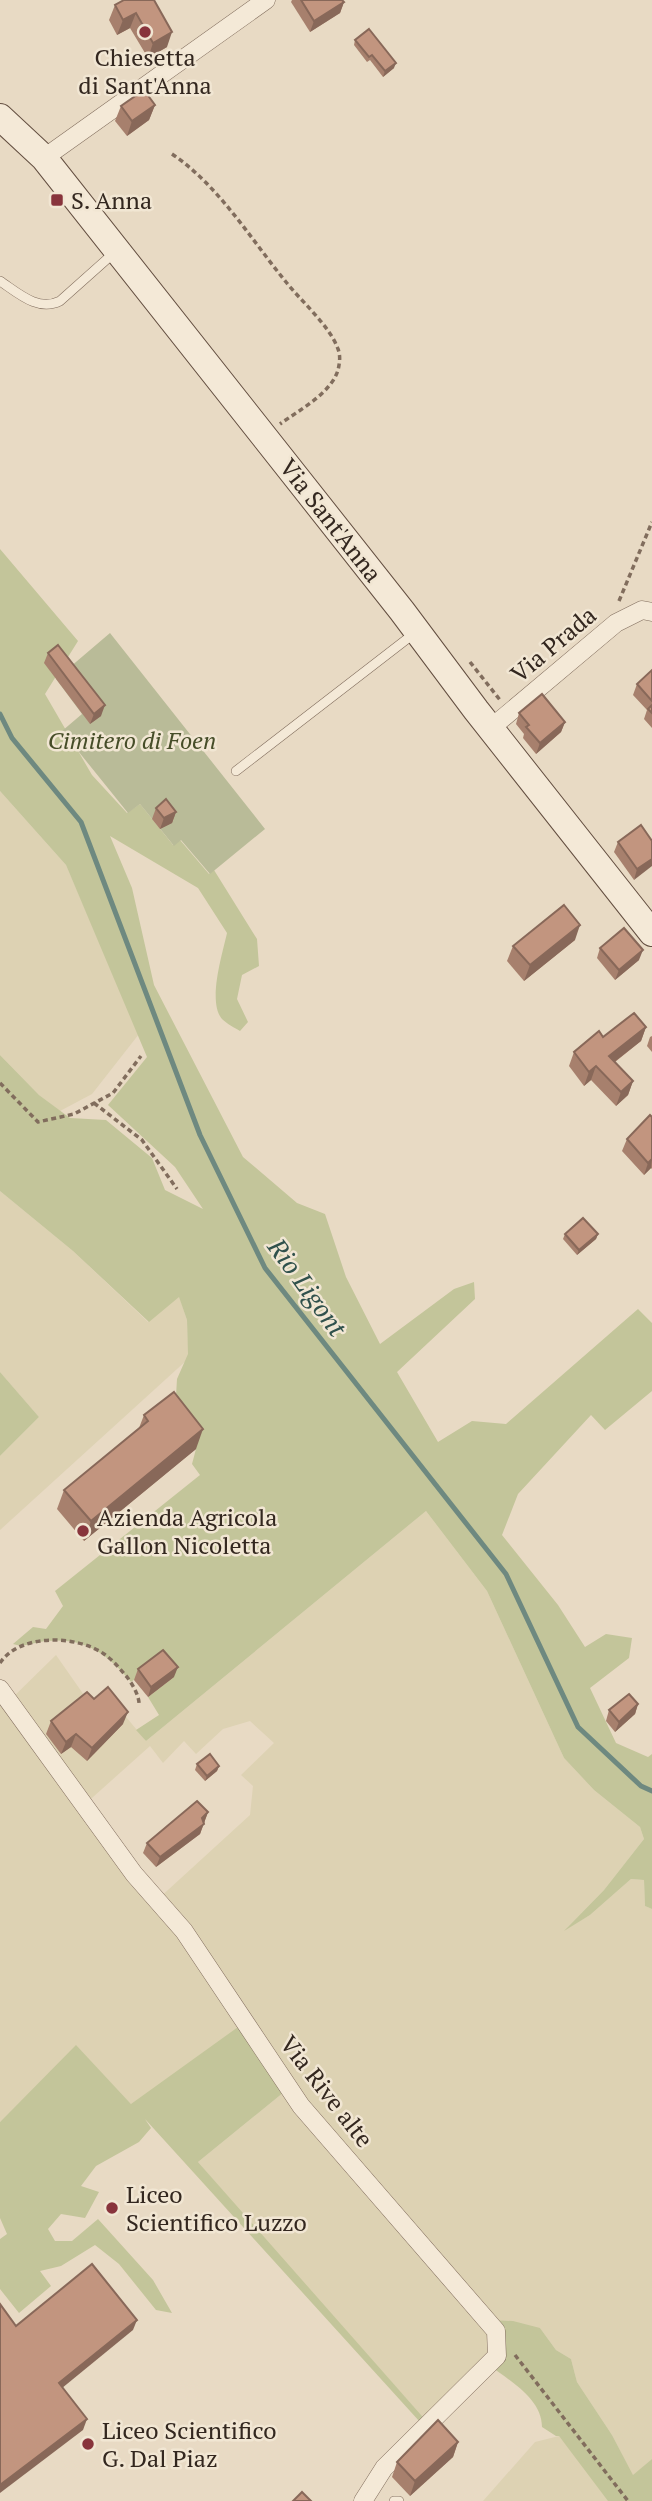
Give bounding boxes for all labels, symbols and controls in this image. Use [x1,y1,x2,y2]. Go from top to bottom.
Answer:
marker: Chiesetta di Sant'Anna [137,24,153,40]
place label: Chiesetta di Sant'Anna [78,41,212,101]
place label: S. Anna [71,184,152,216]
marker: S. Anna [49,192,65,208]
street label: Via Sant'Anna [273,452,389,588]
street label: Via Prada [503,599,603,689]
park label: Cimitero di Foen [48,724,216,756]
water label: Rio Ligont [260,1230,356,1344]
place label: Azienda Agricola Gallon Nicoletta [97,1501,277,1561]
marker: Azienda Agricola Gallon Nicoletta [75,1523,91,1539]
street label: Via Rive alte [273,2028,381,2154]
place label: Liceo Scientifico Luzzo [126,2178,307,2238]
marker: Liceo Scientifico Luzzo [104,2200,120,2216]
place label: Liceo Scientifico G. Dal Piaz [102,2414,276,2474]
marker: Liceo Scientifico G. Dal Piaz [80,2436,96,2452]

